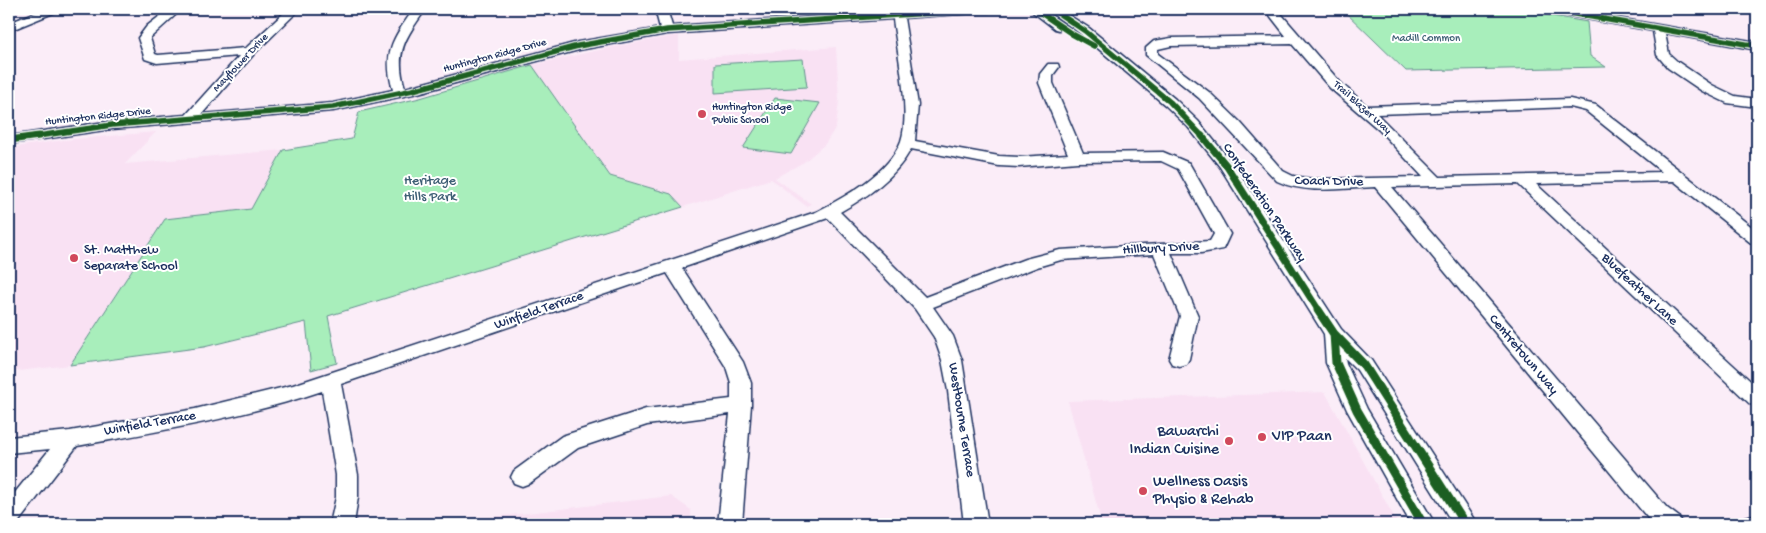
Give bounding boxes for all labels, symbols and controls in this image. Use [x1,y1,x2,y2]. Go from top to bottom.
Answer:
street label: Mayflower Drive [211,31,271,95]
park label: Madill Common [1392,33,1461,45]
street label: Huntington Ridge Drive [442,36,548,76]
street label: Trail Blazer Way [1330,78,1394,138]
place label: Huntington Ridge Public School [711,102,792,127]
street label: Huntington Ridge Drive [45,105,152,129]
marker: Huntington Ridge Public School [696,108,708,120]
street label: Confederation Parkway [1218,140,1310,266]
park label: Heritage Hills Park [404,173,458,206]
street label: Coach Drive [1294,173,1364,191]
street label: Hillbury Drive [1122,238,1201,259]
place label: St. Matthew Separate School [84,242,178,275]
street label: Bluefeather Lane [1596,249,1682,330]
marker: St. Matthew Separate School [68,252,80,264]
street label: Winfield Terrace [492,288,586,334]
street label: Centretown Way [1484,311,1562,399]
street label: Westbourne Terrace [944,362,979,479]
street label: Winfield Terrace [103,407,198,440]
place label: Bawarchi Indian Cuisine [1130,423,1220,460]
place label: VIP Paan [1271,428,1332,447]
marker: VIP Paan [1256,431,1268,443]
marker: Bawarchi Indian Cuisine [1223,435,1235,447]
place label: Wellness Oasis Physio & Rehab [1152,473,1254,510]
marker: Wellness Oasis Physio & Rehab [1137,485,1149,497]

